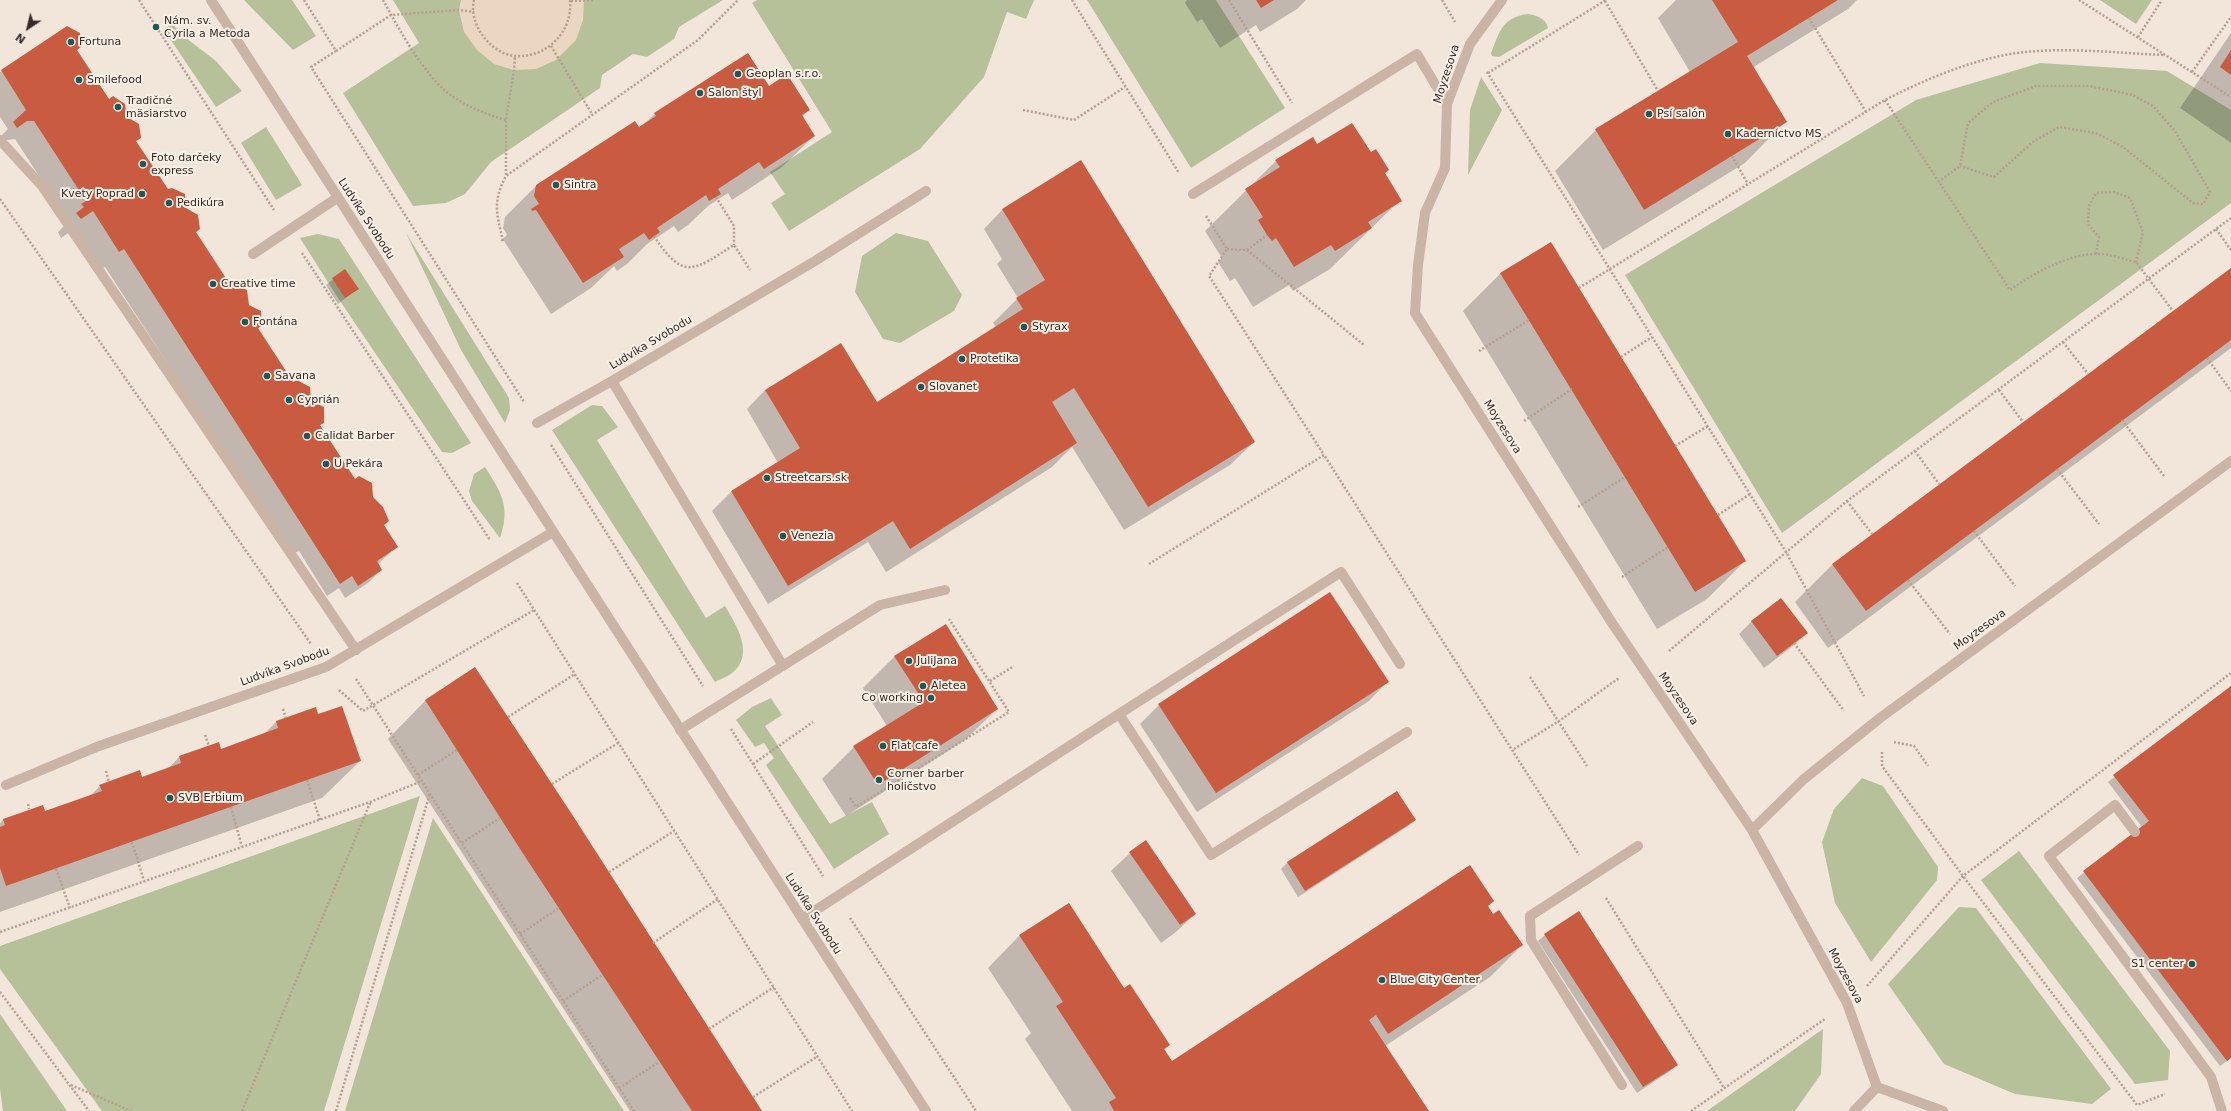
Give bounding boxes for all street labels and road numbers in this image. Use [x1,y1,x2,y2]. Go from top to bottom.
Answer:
street label: Moyzesova [1431,43,1463,105]
street label: Ludvíka Svobodu [335,176,397,262]
street label: Ludvíka Svobodu [607,313,695,373]
street label: Moyzesova [1480,398,1524,456]
street label: Moyzesova [1951,607,2009,653]
street label: Ludvíka Svobodu [239,645,331,689]
street label: Moyzesova [1655,670,1701,728]
street label: Ludvíka Svobodu [782,871,844,957]
street label: Moyzesova [1825,946,1865,1006]

